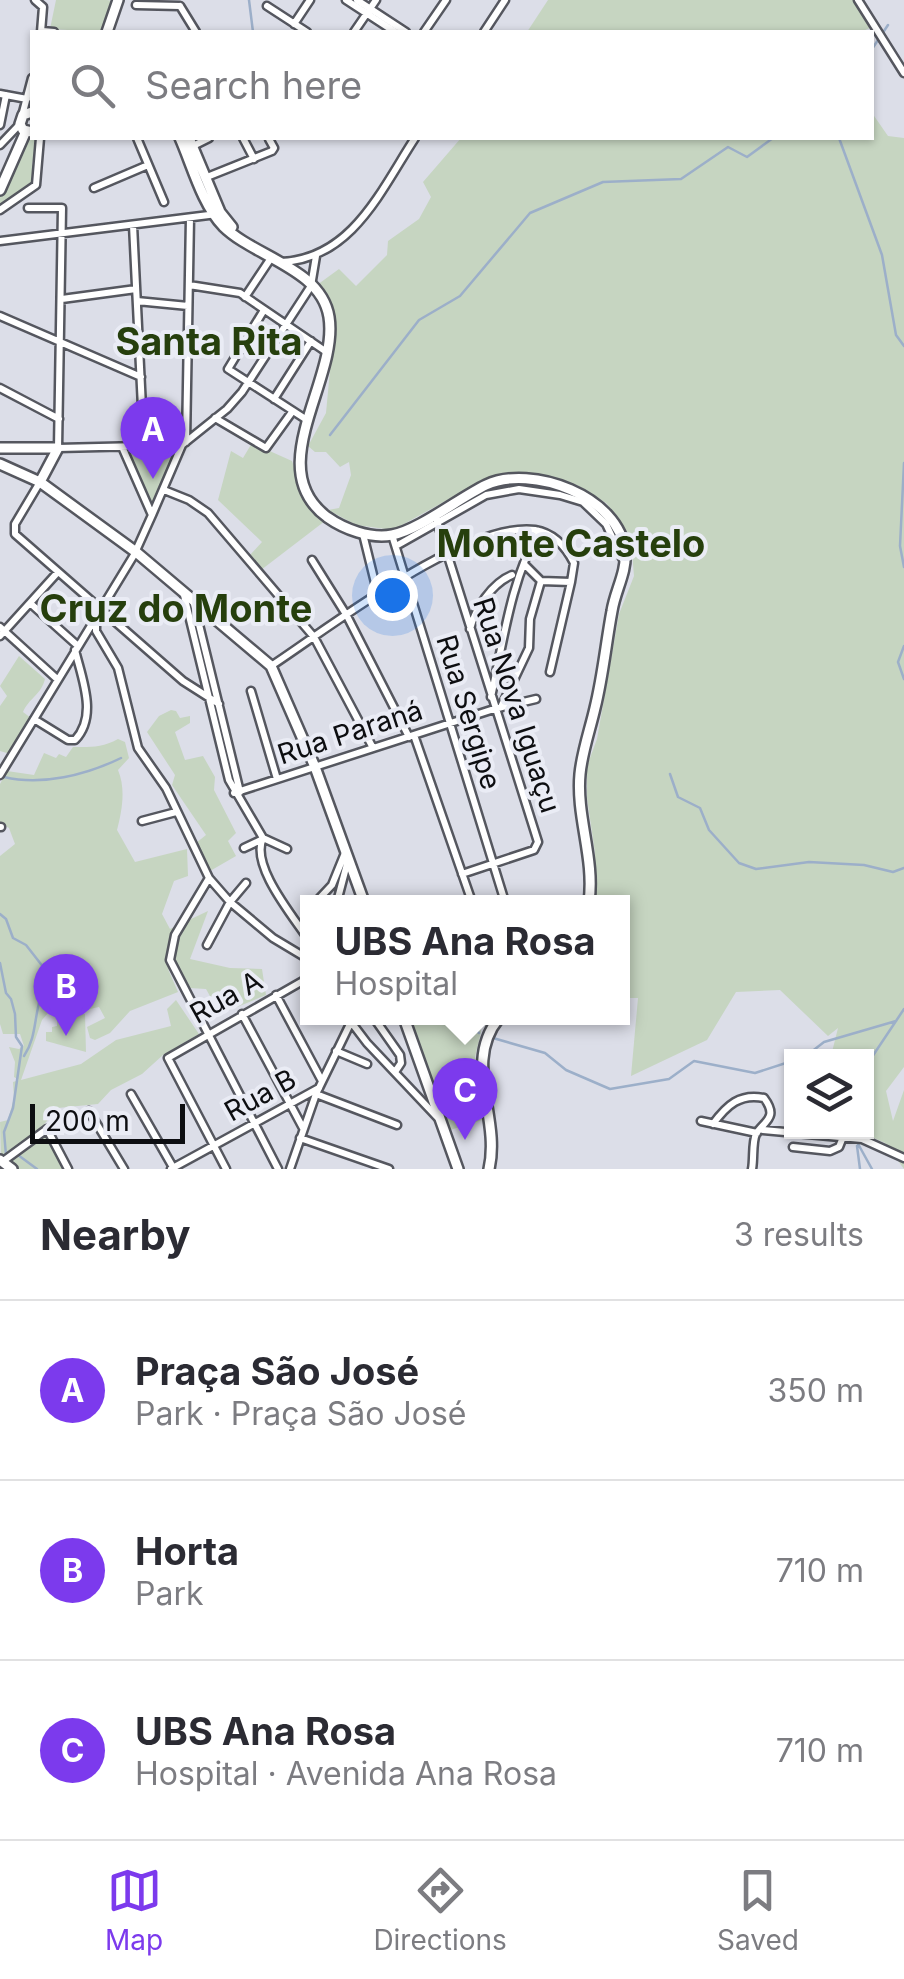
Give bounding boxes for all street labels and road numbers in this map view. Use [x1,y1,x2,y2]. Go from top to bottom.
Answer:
street label: Rua Nova Iguaçu [466,593,568,817]
street label: Rua Sergipe [429,631,509,793]
street label: Rua Paraná [273,693,427,771]
street label: Rua A [184,963,268,1031]
street label: Rua B [218,1062,302,1128]

